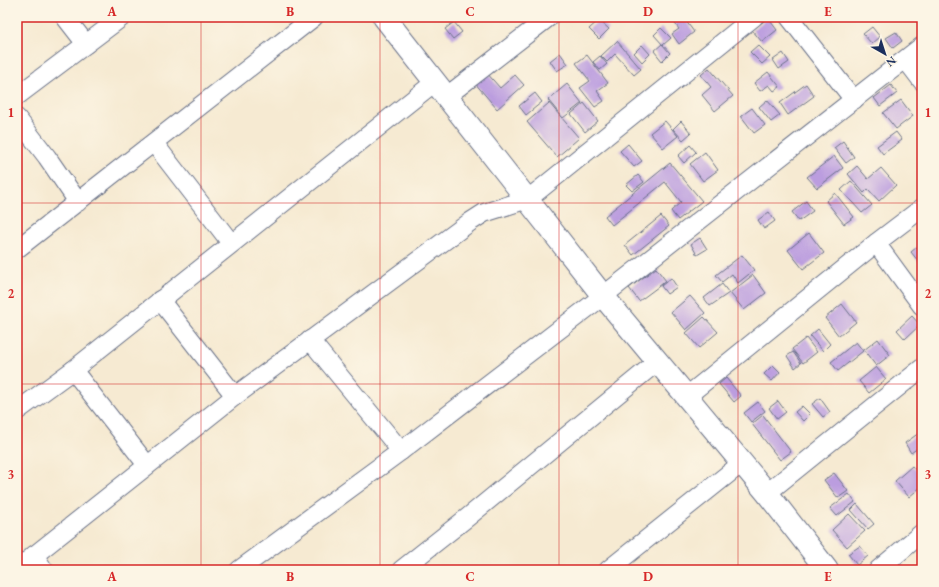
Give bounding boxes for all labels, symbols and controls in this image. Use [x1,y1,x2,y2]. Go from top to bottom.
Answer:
text: A [106,3,117,20]
text: B [286,3,294,20]
text: C [465,3,475,20]
text: D [643,3,653,20]
text: E [824,3,832,20]
north arrow [865,34,905,74]
text: N [883,54,899,70]
text: 1 [8,104,15,121]
text: 1 [925,104,932,121]
text: 2 [8,285,15,302]
text: 2 [925,285,932,302]
text: 3 [8,466,15,483]
text: 3 [925,466,932,483]
text: A [106,568,117,585]
text: B [286,568,294,585]
text: C [465,568,475,585]
text: D [643,568,653,585]
text: E [824,568,832,585]

